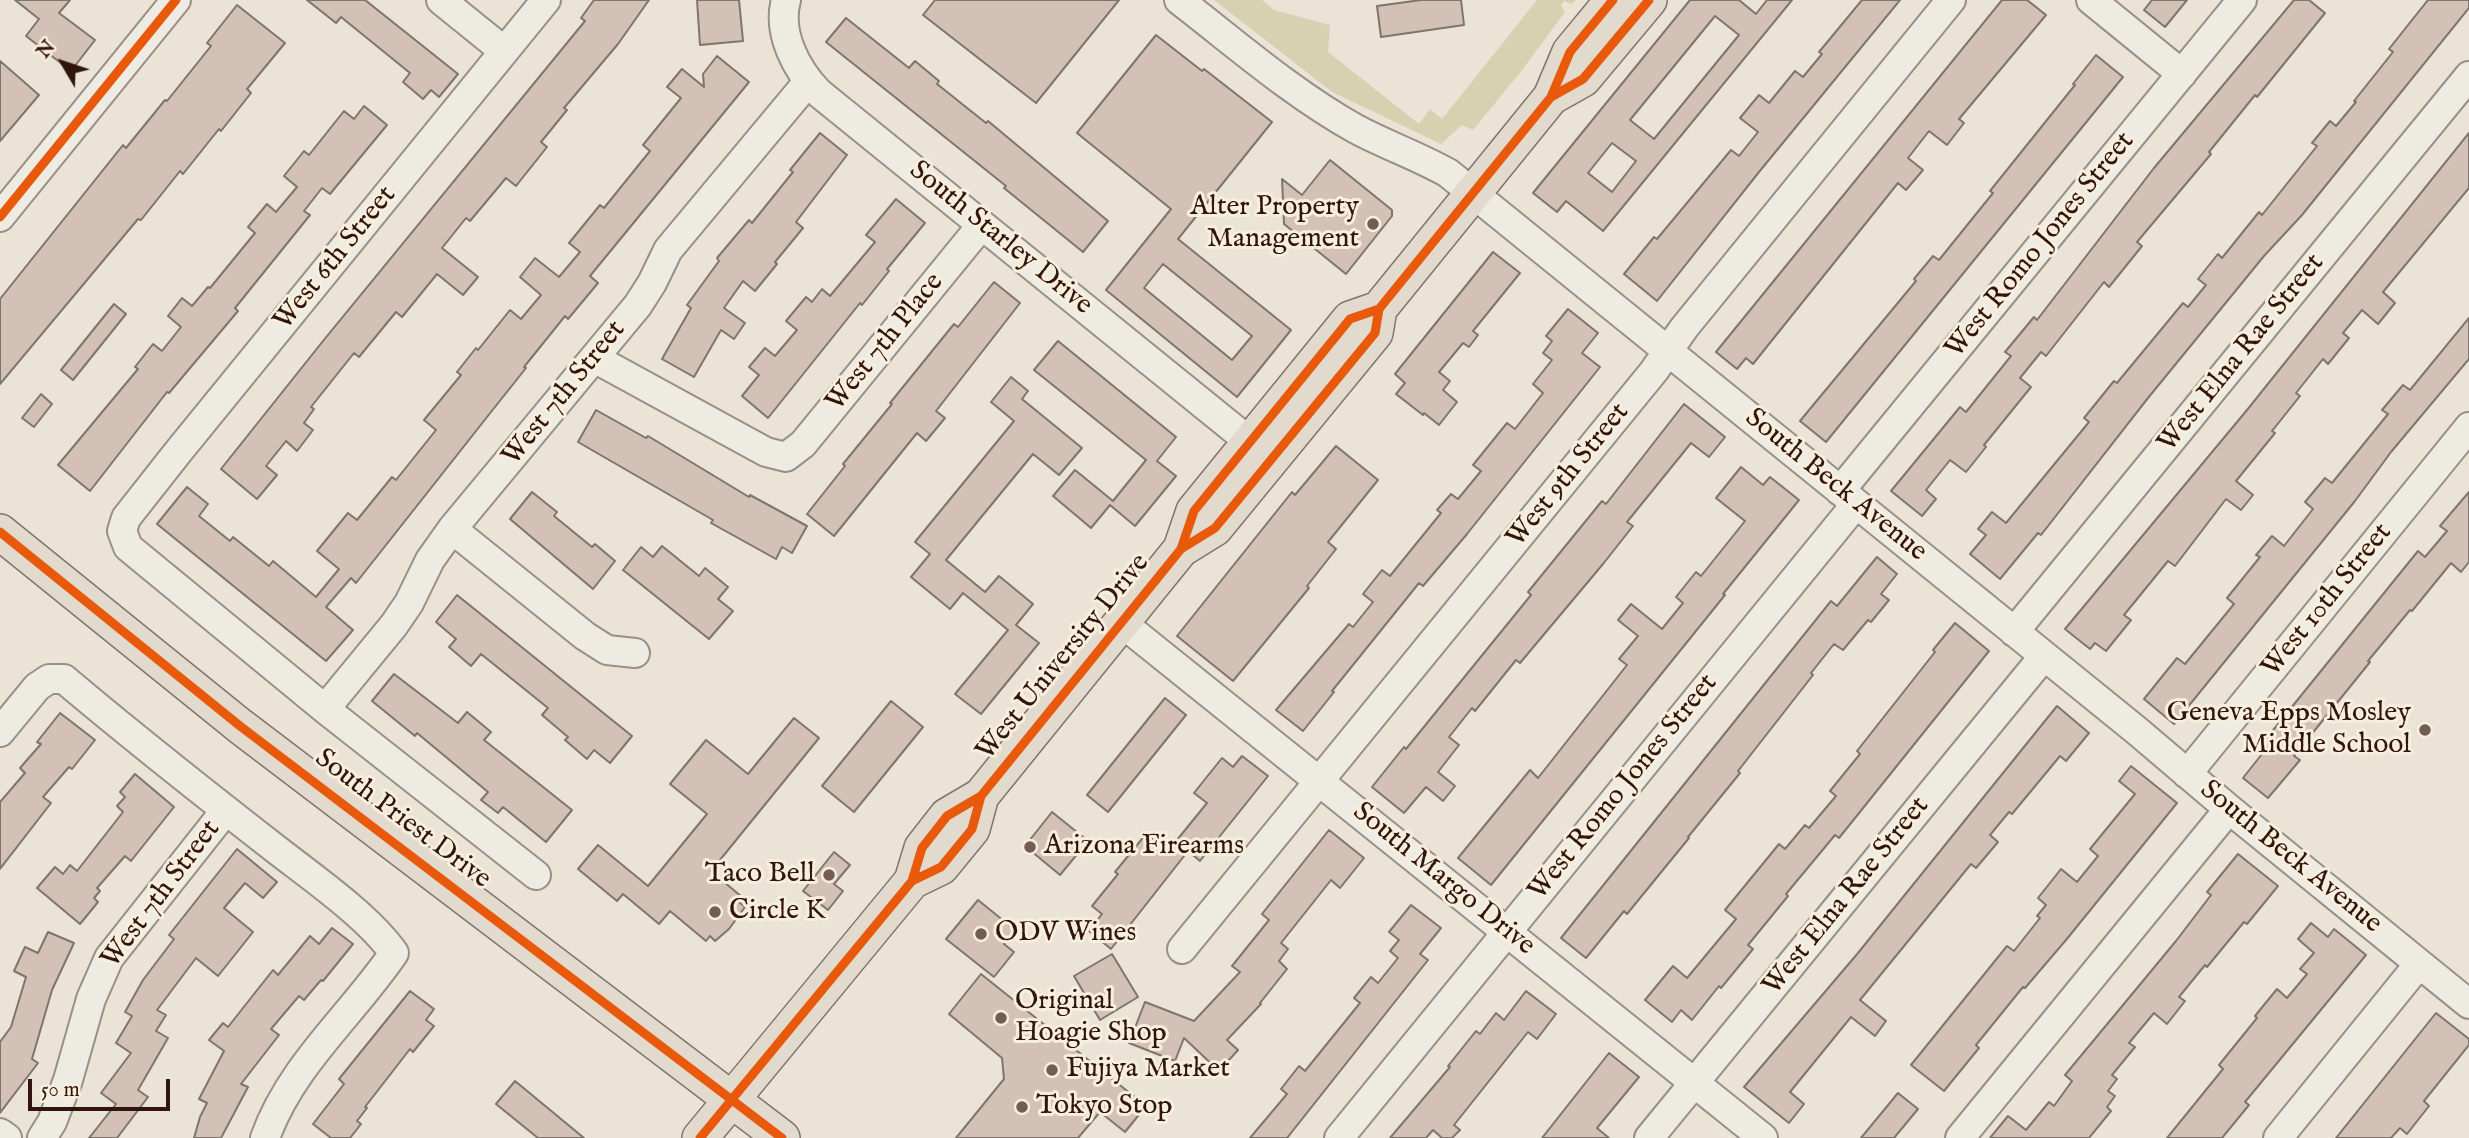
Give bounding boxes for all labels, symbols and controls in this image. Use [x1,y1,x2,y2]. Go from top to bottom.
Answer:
north arrow [28,28,98,98]
text: N [32,36,61,64]
street label: West Romo Jones Street [1939,126,2143,366]
street label: South Starley Drive [901,155,1099,323]
street label: West 6th Street [268,180,404,338]
place label: Alter Property Management [1190,191,1359,257]
marker: Alter Property Management [1365,216,1381,232]
street label: West Elna Rae Street [2152,248,2332,460]
street label: West 7th Place [820,267,952,419]
street label: West 7th Street [496,315,634,473]
street label: West 9th Street [1501,397,1637,555]
street label: South Beck Avenue [1737,402,1933,570]
street label: West 10th Street [2256,517,2400,685]
street label: West University Drive [970,548,1158,768]
street label: West Romo Jones Street [1522,668,1726,908]
place label: Geneva Epps Mosley Middle School [2167,697,2411,763]
marker: Geneva Epps Mosley Middle School [2417,722,2433,738]
street label: South Priest Drive [307,743,497,897]
street label: South Beck Avenue [2192,774,2388,942]
street label: West Elna Rae Street [1757,791,1937,1003]
street label: South Margo Drive [1345,796,1541,964]
street label: West 7th Street [95,814,229,976]
place label: Arizona Firearms [1044,830,1244,864]
marker: Arizona Firearms [1022,839,1038,855]
place label: Taco Bell [705,858,815,892]
marker: Taco Bell [821,867,837,883]
place label: Circle K [729,895,825,929]
marker: Circle K [707,904,723,920]
place label: ODV Wines [995,917,1136,951]
marker: ODV Wines [973,926,989,942]
place label: Original Hoagie Shop [1015,985,1167,1051]
marker: Original Hoagie Shop [993,1010,1009,1026]
place label: Fujiya Market [1066,1053,1230,1087]
marker: Fujiya Market [1044,1062,1060,1078]
scale bar [32,1064,173,1108]
text: 50 m [41,1077,80,1104]
place label: Tokyo Stop [1036,1090,1172,1124]
marker: Tokyo Stop [1014,1099,1030,1115]

